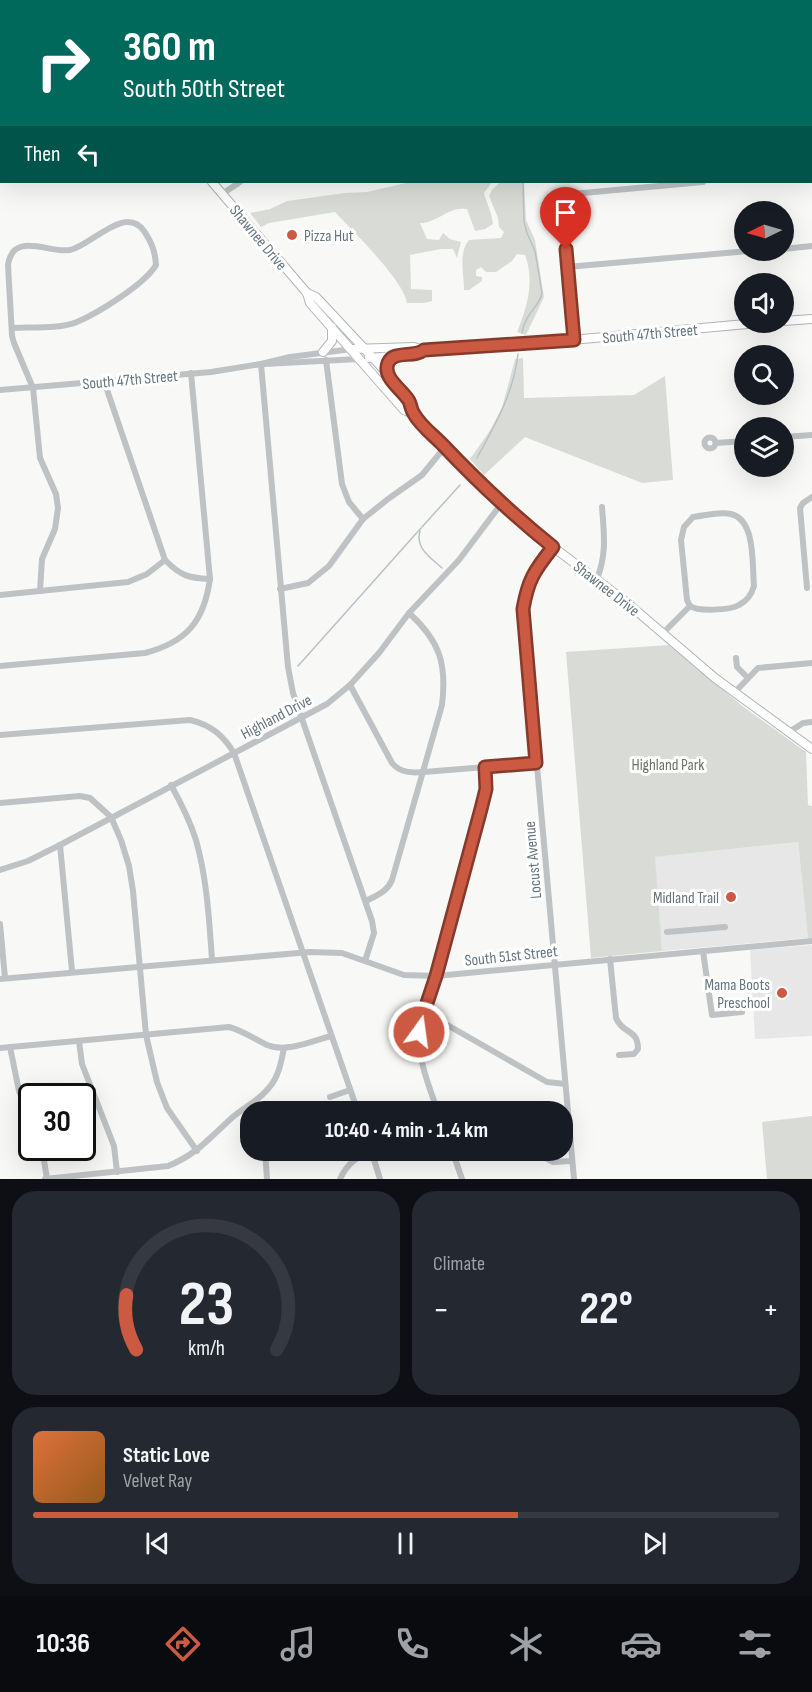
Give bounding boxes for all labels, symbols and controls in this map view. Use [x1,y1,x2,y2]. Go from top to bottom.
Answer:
text: 360 m [123,22,216,73]
icon: right [24,24,102,102]
text: South 50th Street [123,73,285,105]
icon: left [72,138,105,171]
text: Then [24,141,60,168]
pin [540,187,591,249]
icon: arrive [549,196,582,229]
north arrow [734,201,794,261]
map controls [734,201,794,477]
street label: Shawnee Drive [225,202,291,274]
place label: Pizza Hut [304,227,354,246]
marker: Pizza Hut [285,228,299,242]
button: sound [734,273,794,333]
street label: South 47th Street [602,321,699,348]
button: search [734,345,794,405]
street label: South 47th Street [82,367,179,394]
button: layers [734,417,794,477]
street label: Shawnee Drive [569,557,643,621]
street label: Highland Drive [238,691,315,744]
park label: Highland Park [632,756,704,775]
street label: Locust Avenue [521,820,546,899]
place label: Midland Trail [653,889,719,908]
marker: Midland Trail [724,890,738,904]
street label: South 51st Street [464,942,559,971]
place label: Mama Boots Preschool [704,976,770,1013]
marker: Mama Boots Preschool [775,986,789,1000]
position arrow [387,1000,451,1064]
speed limit sign: 30 [18,1083,96,1161]
text: 10:40 · 4 min · 1.4 km [325,1117,488,1144]
text: Climate [433,1252,485,1276]
text: 23 [178,1268,234,1343]
text: 22° [579,1282,633,1337]
text: − [433,1290,449,1330]
text: + [763,1290,779,1330]
text: km/h [187,1336,225,1361]
text: Static Love [123,1442,210,1469]
text: Velvet Ray [123,1469,192,1493]
icon: previous [141,1527,174,1560]
icon: pause [389,1527,422,1560]
icon: next [638,1527,671,1560]
icon: directions [162,1623,204,1665]
icon: music [277,1623,319,1665]
icon: phone [391,1623,433,1665]
icon: climate [505,1623,547,1665]
icon: car [620,1623,662,1665]
icon: filters [734,1623,776,1665]
text: 10:36 [36,1628,90,1660]

